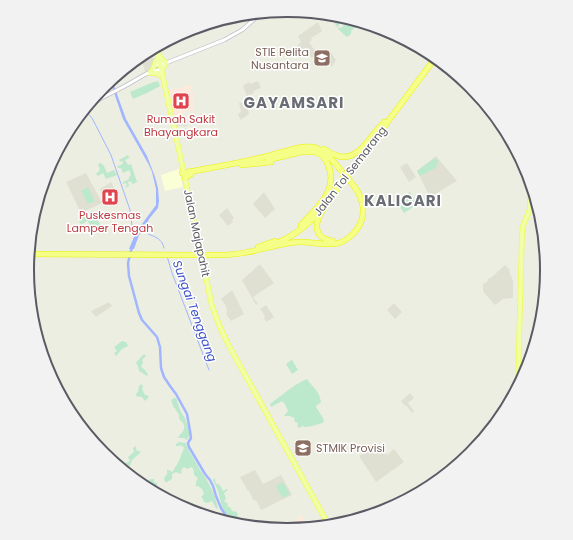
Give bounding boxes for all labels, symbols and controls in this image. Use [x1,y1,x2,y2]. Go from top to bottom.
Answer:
place label: STIE Pelita Nusantara [251,44,309,73]
school or university icon: STIE Pelita Nusantara [312,48,332,68]
hospital icon: Rumah Sakit Bhayangkara [171,91,191,111]
district label: GAYAMSARI [244,92,344,113]
place label: Rumah Sakit Bhayangkara [144,111,218,140]
street label: Jalan Tol Semarang [310,123,390,219]
hospital icon: Puskesmas Lamper Tengah [100,187,120,207]
street label: Jalan Majapahit [180,188,214,278]
district label: KALICARI [364,190,442,211]
place label: Puskesmas Lamper Tengah [67,207,153,236]
water label: Sungai Tenggang [169,258,221,364]
school or university icon: STMIK Provisi [293,438,313,458]
place label: STMIK Provisi [316,440,385,456]

